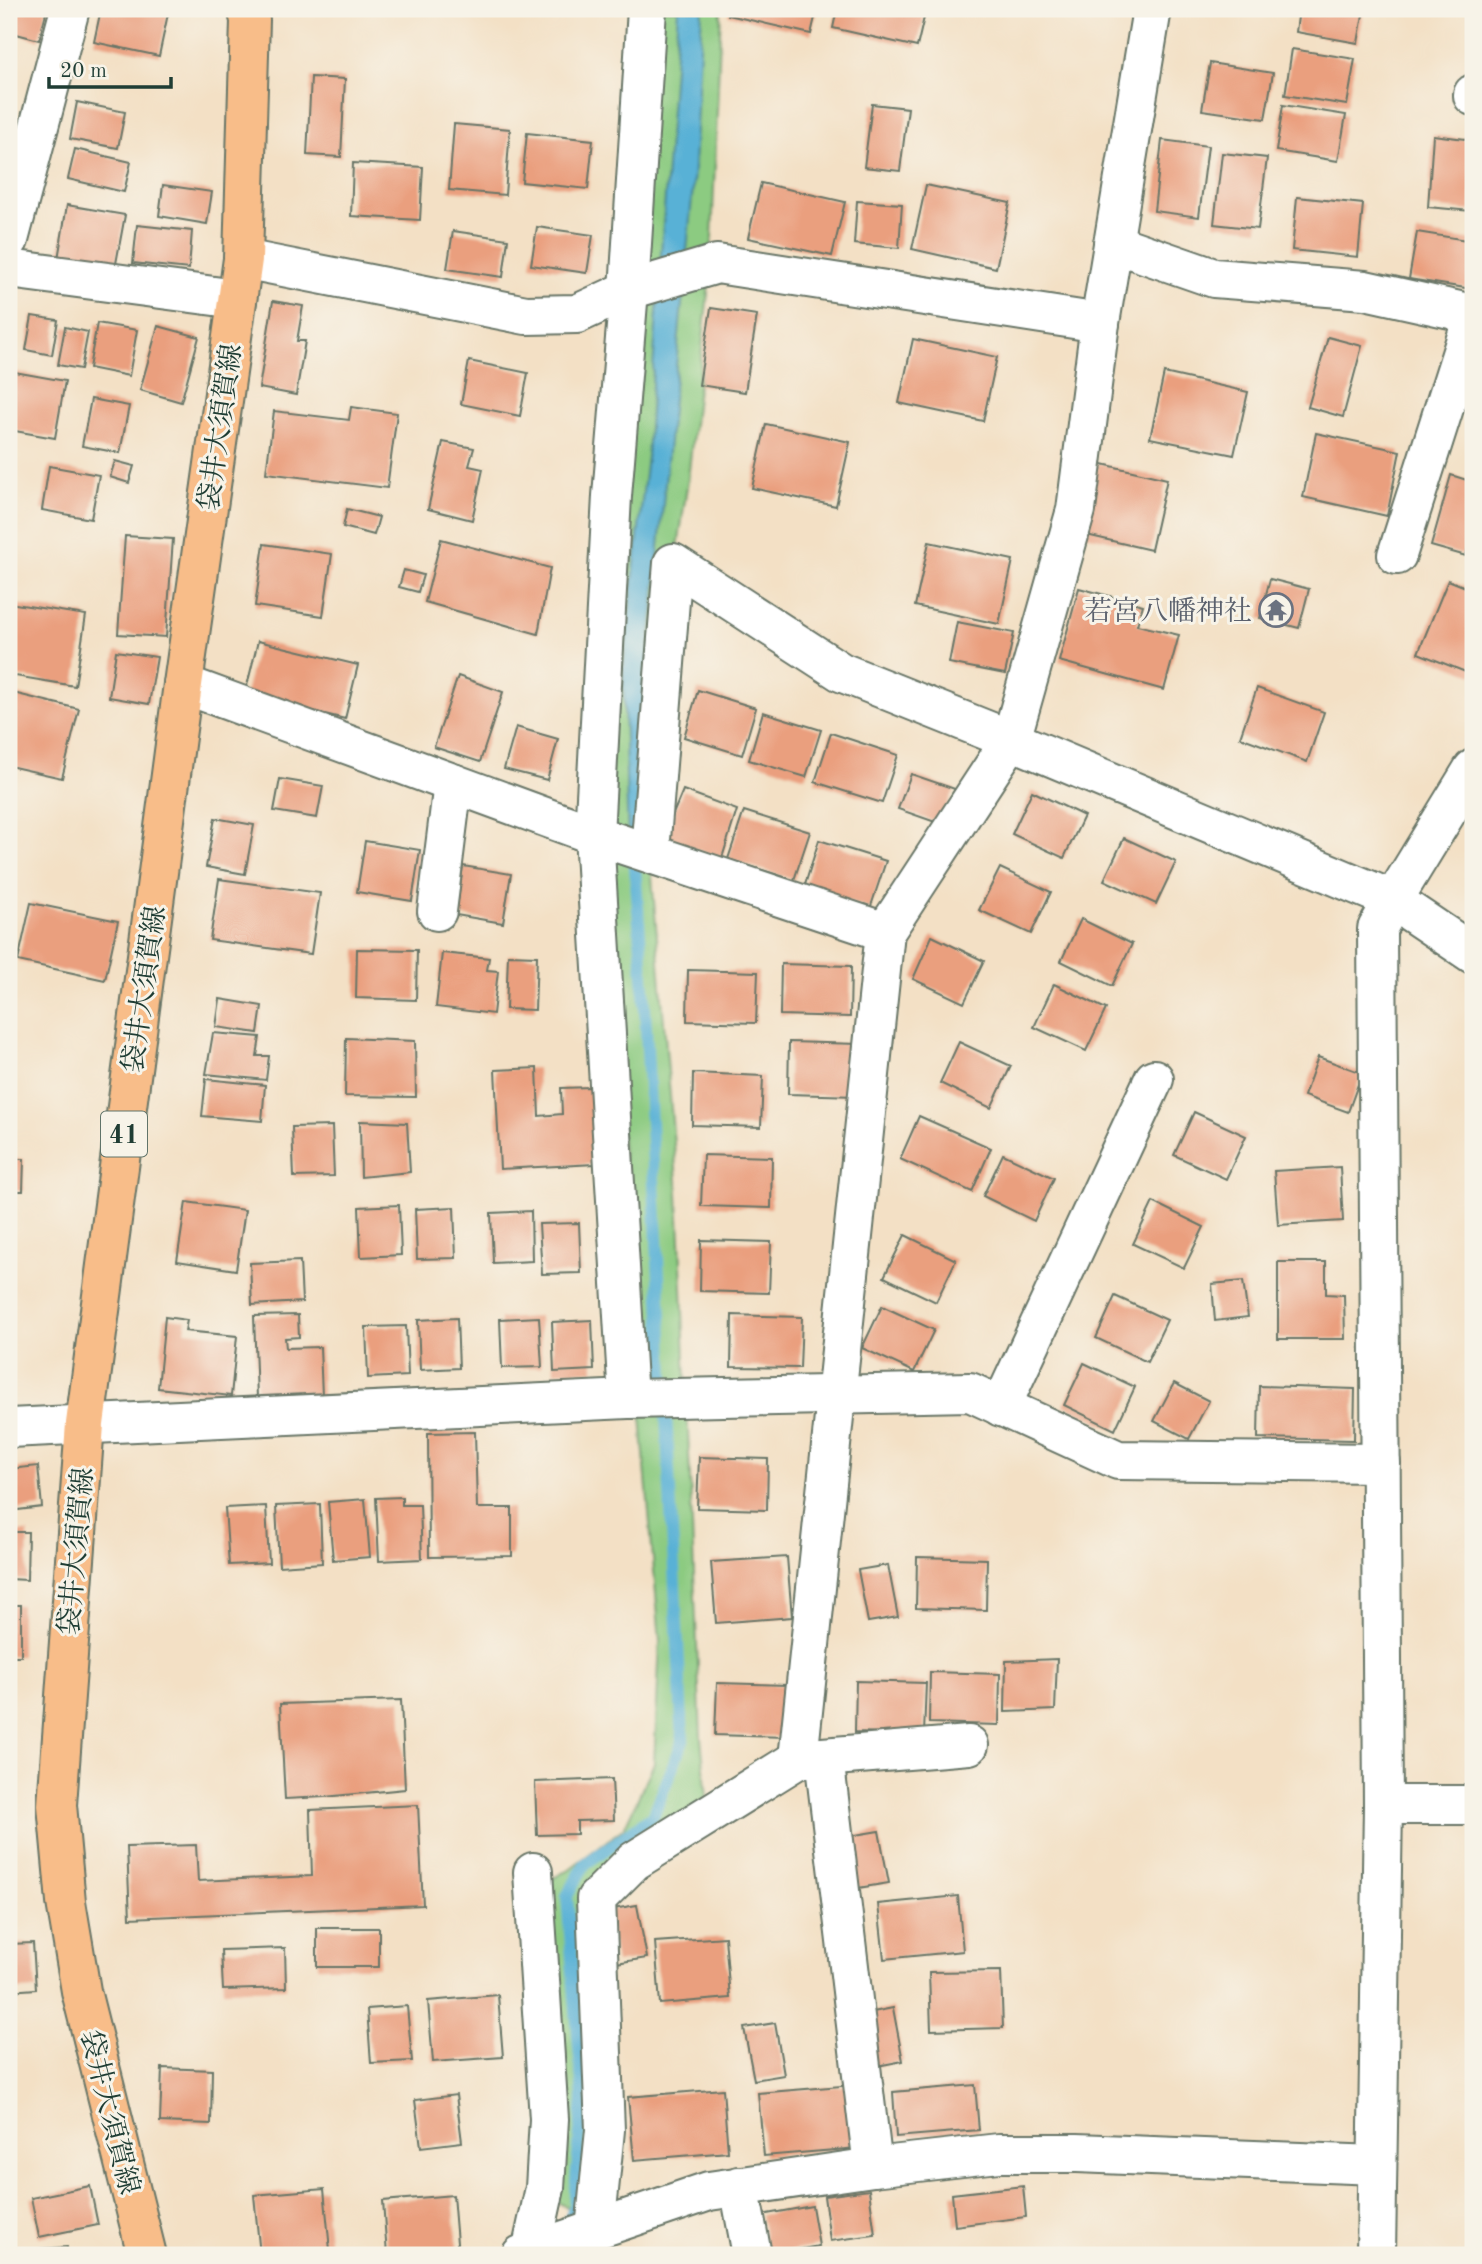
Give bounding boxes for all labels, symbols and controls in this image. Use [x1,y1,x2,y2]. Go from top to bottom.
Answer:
scale bar [49,46,172,90]
text: 20 m [60,61,107,82]
street label: 袋井大須賀線 [193,342,248,513]
temple icon: 若宮八幡神社 [1257,591,1295,629]
place label: 若宮八幡神社 [1084,596,1252,627]
street label: 袋井大須賀線 [117,904,172,1075]
road number: 41 [101,1112,147,1156]
street label: 袋井大須賀線 [54,1466,99,1636]
street label: 袋井大須賀線 [74,2027,145,2198]

